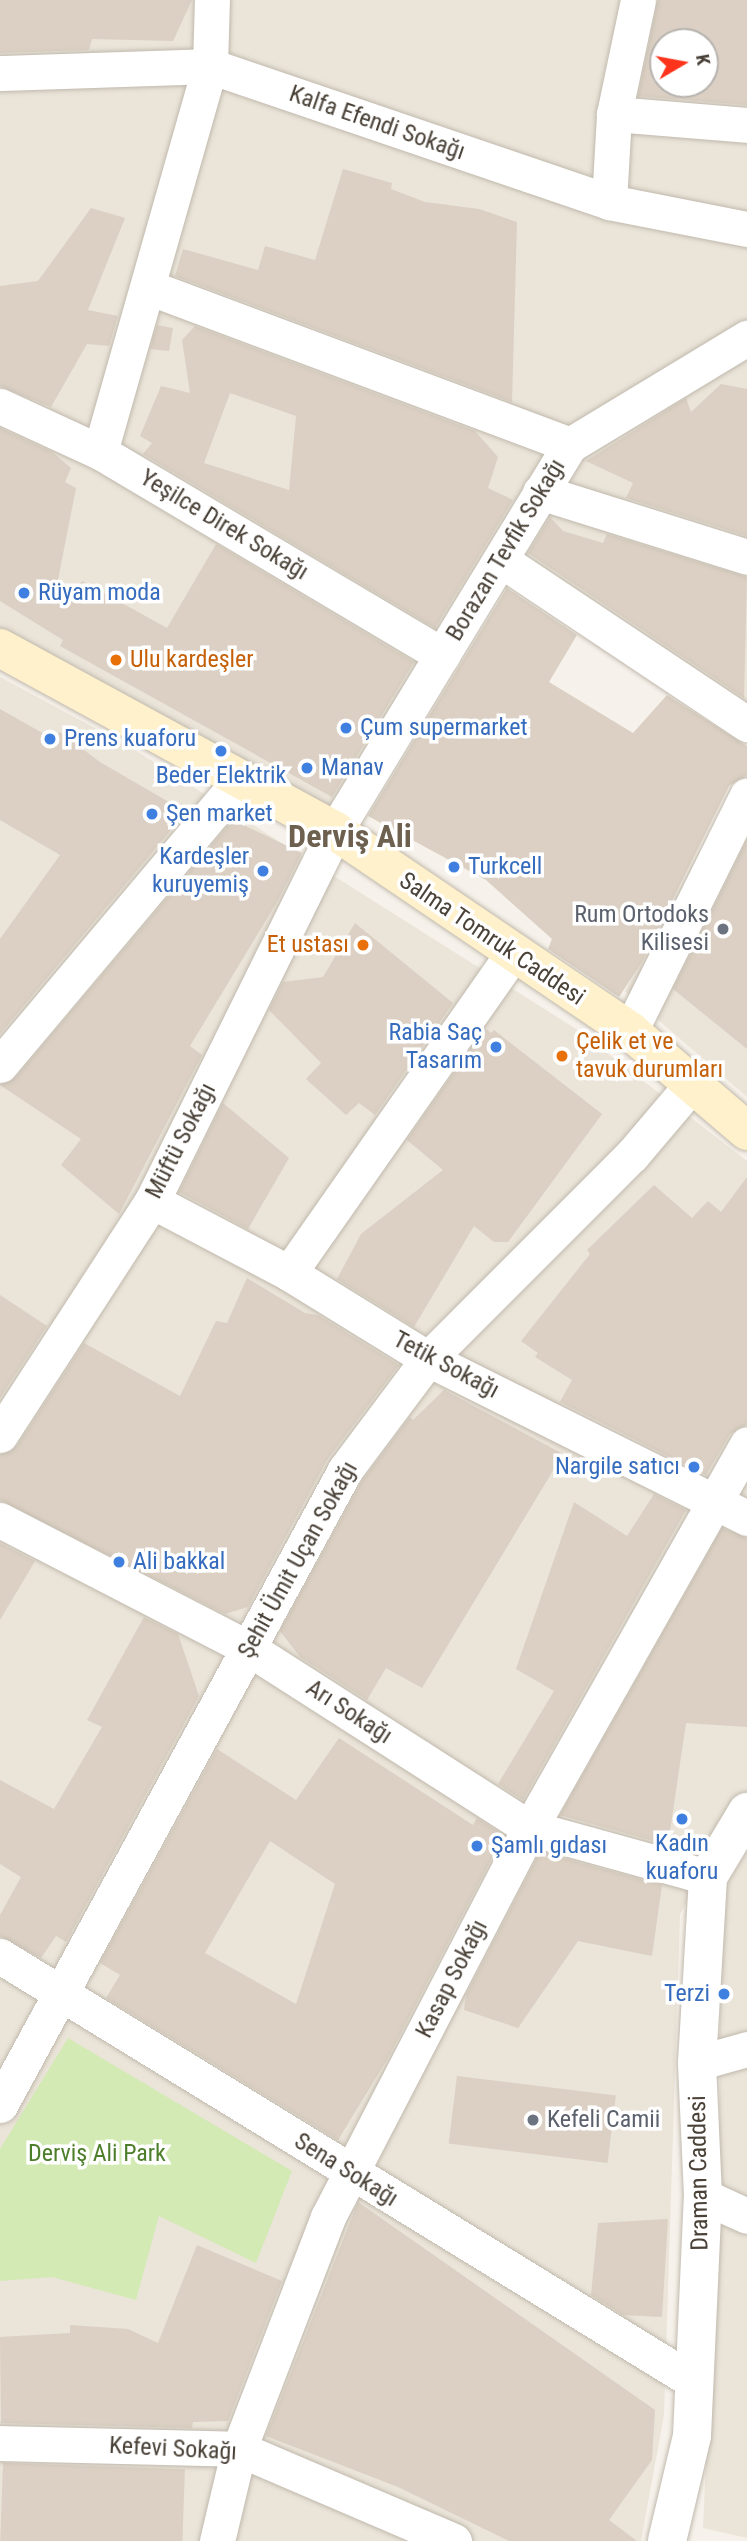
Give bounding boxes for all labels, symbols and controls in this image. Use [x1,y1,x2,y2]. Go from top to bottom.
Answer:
north arrow [649,28,719,98]
text: K [691,52,715,67]
street label: Kalfa Efendi Sokağı [285,79,469,167]
street label: Borazan Tevfik Sokağı [440,454,572,646]
street label: Yeşilce Direk Sokağı [135,463,313,587]
place label: Rüyam moda [38,579,161,607]
marker: Rüyam moda [16,585,32,601]
place label: Ulu kardeşler [130,646,254,674]
marker: Ulu kardeşler [108,652,124,668]
place label: Çum supermarket [360,714,528,742]
marker: Çum supermarket [338,720,354,736]
place label: Prens kuaforu [64,725,196,753]
marker: Prens kuaforu [42,731,58,747]
marker: Beder Elektrik [213,743,229,759]
place label: Manav [321,754,384,782]
marker: Manav [299,760,315,776]
place label: Beder Elektrik [156,762,286,790]
place label: Şen market [166,800,273,828]
marker: Şen market [144,806,160,822]
district label: Derviş Ali [288,817,412,855]
place label: Kardeşler kuruyemiş [152,843,249,899]
place label: Turkcell [468,853,542,881]
marker: Turkcell [446,859,462,875]
marker: Kardeşler kuruyemiş [255,863,271,879]
street label: Salma Tomruk Caddesi [394,866,590,1012]
place label: Rum Ortodoks Kilisesi [574,901,709,957]
marker: Rum Ortodoks Kilisesi [715,921,731,937]
place label: Et ustası [267,931,349,959]
marker: Et ustası [355,937,371,953]
place label: Rabia Saç Tasarım [388,1019,482,1075]
place label: Çelik et ve tavuk durumları [576,1028,723,1084]
marker: Rabia Saç Tasarım [488,1039,504,1055]
marker: Çelik et ve tavuk durumları [554,1048,570,1064]
street label: Müftü Sokağı [140,1078,222,1204]
street label: Tetik Sokağı [388,1325,504,1405]
place label: Nargile satıcı [555,1453,680,1481]
street label: Şehit Ümit Uçan Sokağı [232,1457,364,1663]
marker: Nargile satıcı [686,1459,702,1475]
place label: Ali bakkal [133,1548,225,1576]
marker: Ali bakkal [111,1554,127,1570]
street label: Arı Sokağı [301,1674,397,1750]
marker: Kadın kuaforu [674,1811,690,1827]
place label: Kadın kuaforu [646,1830,718,1886]
place label: Şamlı gıdası [491,1832,607,1860]
marker: Şamlı gıdası [469,1838,485,1854]
street label: Kasap Sokağı [410,1915,494,2043]
place label: Terzi [664,1980,710,2008]
marker: Terzi [716,1986,732,2002]
street label: Draman Caddesi [683,2095,715,2251]
place label: Kefeli Camii [547,2106,660,2134]
marker: Kefeli Camii [525,2112,541,2128]
street label: Sena Sokağı [289,2127,403,2213]
park label: Derviş Ali Park [28,2140,166,2168]
street label: Kefevi Sokağı [108,2431,238,2467]

